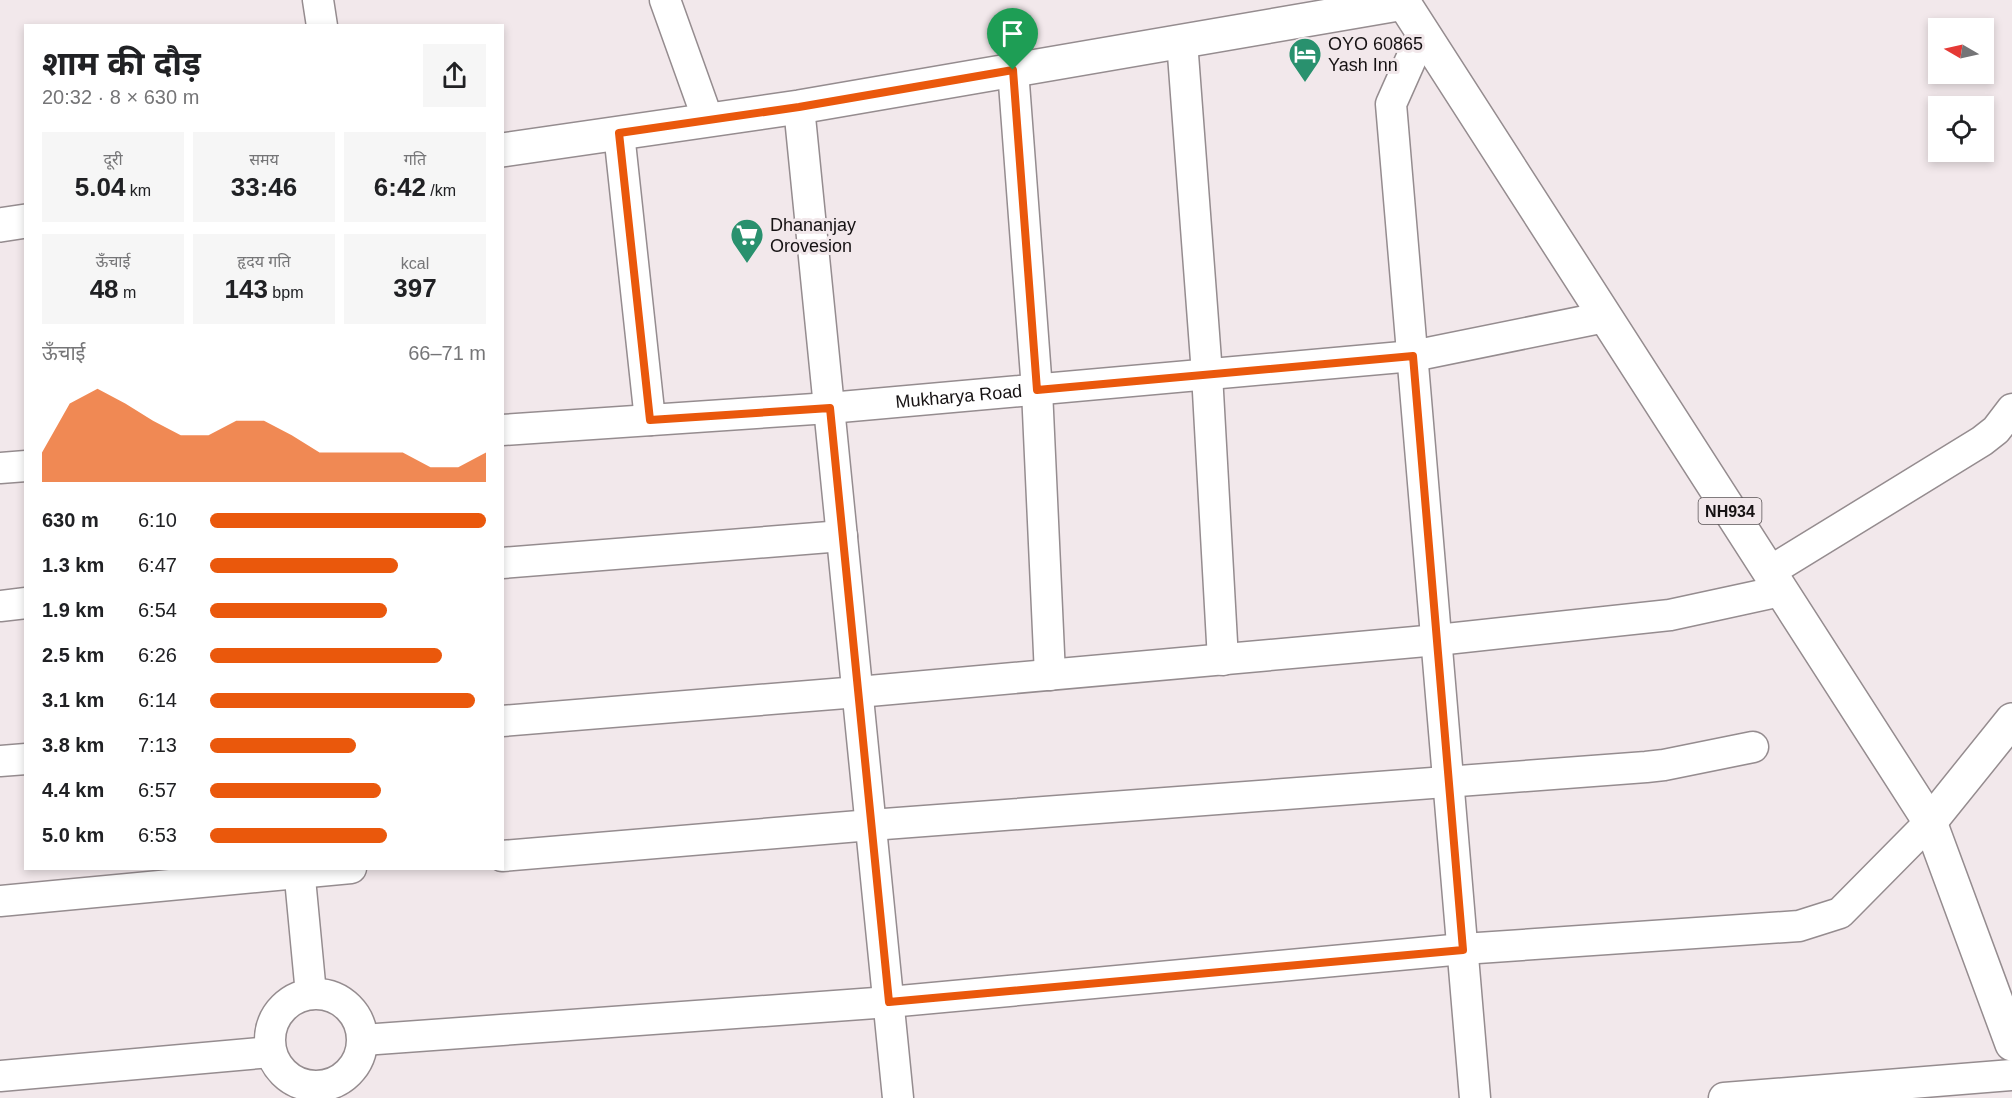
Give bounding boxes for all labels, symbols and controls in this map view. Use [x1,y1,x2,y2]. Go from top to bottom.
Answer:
pin [987,8,1038,70]
icon: arrive [996,17,1029,50]
north arrow [1928,18,1994,84]
map controls [1928,18,1994,162]
place label: OYO 60865 Yash Inn [1328,34,1423,75]
hotel icon: OYO 60865 Yash Inn [1287,36,1323,83]
button: share [423,44,486,107]
text: शाम की दौड़ [42,45,201,82]
text: 20:32 · 8 × 630 m [42,86,199,108]
button: locate [1928,96,1994,162]
text: दूरी [103,151,123,168]
text: समय [249,151,279,168]
text: गति [404,151,426,168]
text: 5.04 [75,172,125,202]
text: 33:46 [231,172,297,202]
text: 6:42 [374,172,426,202]
text: km [125,182,151,199]
text: /km [426,182,456,199]
place label: Dhananjay Orovesion [770,215,856,256]
supermarket icon: Dhananjay Orovesion [729,217,765,264]
text: ऊँचाई [96,253,130,270]
text: हृदय गति [237,253,291,270]
text: kcal [401,255,429,272]
text: 397 [393,273,437,303]
text: 48 [90,274,119,304]
text: 143 [225,274,268,304]
text: m [119,284,136,301]
text: bpm [268,284,303,301]
text: ऊँचाई [42,342,85,364]
text: 66–71 m [408,342,486,364]
street label: Mukharya Road [895,381,1023,412]
road number: NH934 [1698,498,1762,524]
text: 630 m [42,509,99,531]
text: 6:10 [138,509,177,531]
text: 1.3 km [42,554,104,576]
text: 6:47 [138,554,177,576]
text: 1.9 km [42,599,104,621]
text: 6:54 [138,599,177,621]
text: 2.5 km [42,644,104,666]
text: 6:26 [138,644,177,666]
text: 3.1 km [42,689,104,711]
text: 6:14 [138,689,177,711]
text: 3.8 km [42,734,104,756]
text: 7:13 [138,734,177,756]
text: 4.4 km [42,779,104,801]
text: 6:57 [138,779,177,801]
text: 5.0 km [42,824,104,846]
text: 6:53 [138,824,177,846]

